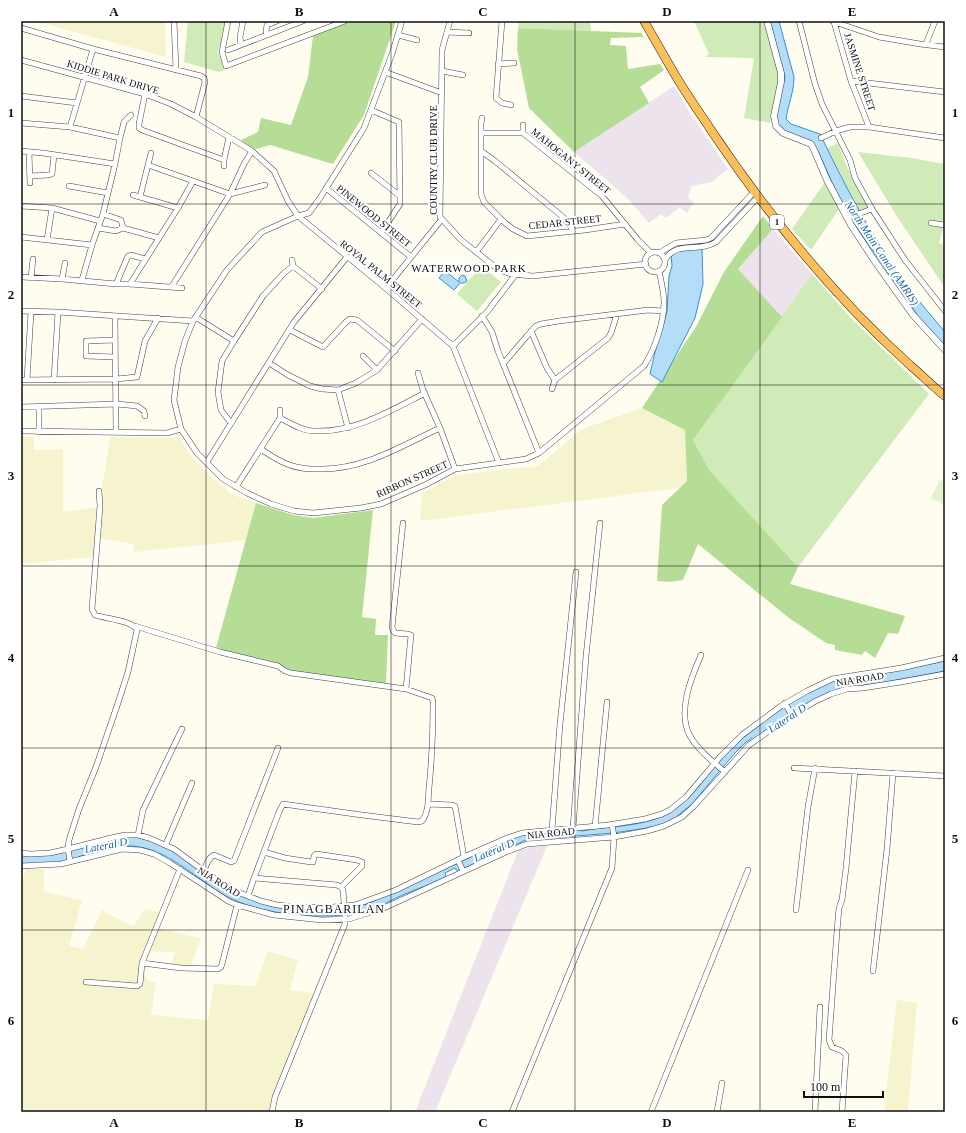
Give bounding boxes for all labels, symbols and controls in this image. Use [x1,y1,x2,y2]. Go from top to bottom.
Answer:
text: A [109,4,119,19]
text: B [295,4,304,19]
text: C [478,4,488,19]
text: D [662,4,672,19]
text: E [848,4,856,19]
street label: JASMINE STREET [842,32,878,112]
street label: KIDDIE PARK DRIVE [66,58,160,96]
text: 1 [8,105,14,120]
street label: COUNTRY CLUB DRIVE [428,105,439,215]
text: 1 [952,105,958,120]
street label: MAHOGANY STREET [529,126,613,196]
street label: PINEWOOD STREET [335,183,413,249]
water label: North Main Canal (AMRIS) [841,198,922,308]
street label: CEDAR STREET [528,213,602,231]
road number: 1 [770,215,784,229]
street label: ROYAL PALM STREET [338,238,424,310]
district label: WATERWOOD PARK [411,262,527,274]
text: 2 [8,287,14,302]
text: 2 [952,287,958,302]
street label: RIBBON STREET [375,458,449,500]
text: 3 [8,468,15,483]
text: 3 [952,468,959,483]
text: 4 [8,650,15,665]
text: 4 [952,650,959,665]
street label: NIA ROAD [835,670,885,688]
water label: Lateral D [765,701,808,736]
street label: NIA ROAD [527,825,575,841]
text: 5 [8,831,15,846]
text: 5 [952,831,959,846]
water label: Lateral D [83,835,128,855]
water label: Lateral D [471,836,516,864]
street label: NIA ROAD [196,865,242,899]
district label: PINAGBARILAN [283,902,385,916]
text: 6 [8,1013,15,1028]
text: 6 [952,1013,959,1028]
scale bar [804,1073,883,1099]
text: 100 m [810,1080,841,1094]
text: A [109,1115,119,1130]
text: B [295,1115,304,1130]
text: C [478,1115,488,1130]
text: D [662,1115,672,1130]
text: E [848,1115,856,1130]

